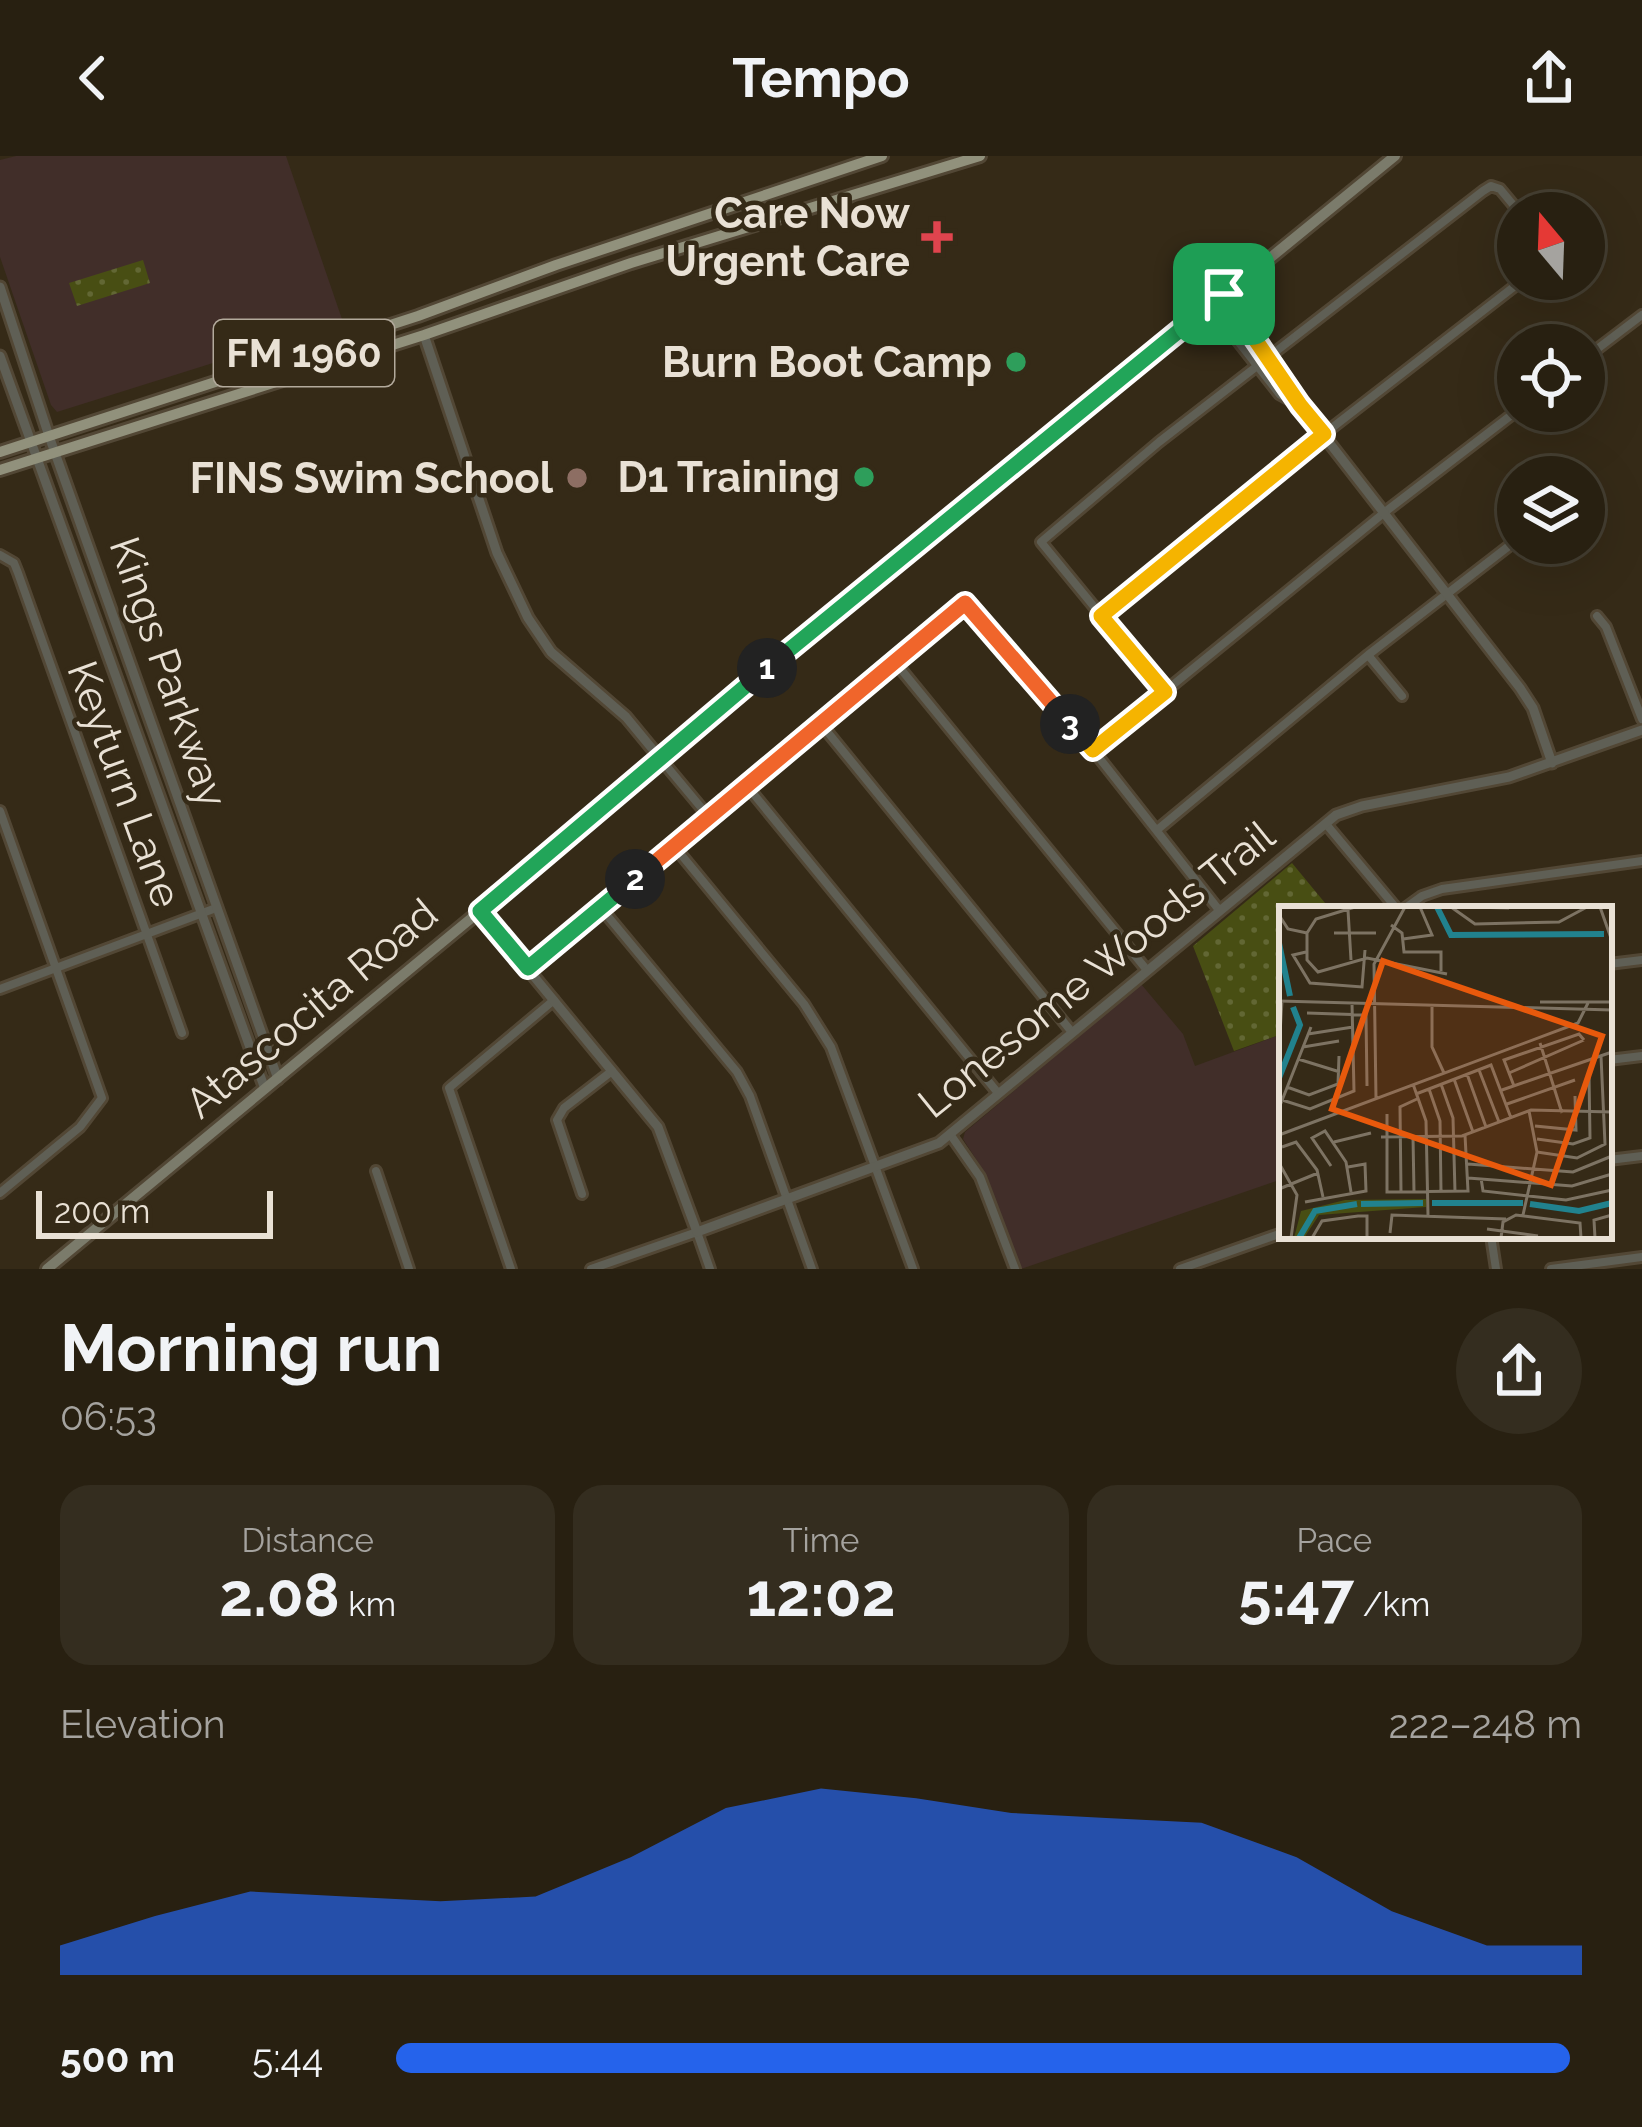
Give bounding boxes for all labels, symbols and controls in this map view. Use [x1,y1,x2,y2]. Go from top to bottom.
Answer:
icon: back [60,45,126,111]
icon: share [1516,45,1582,111]
text: Tempo [732,46,910,110]
place label: Care Now Urgent Care [666,189,911,286]
north arrow [1497,192,1605,300]
map controls [1497,192,1605,564]
marker: Care Now Urgent Care [921,221,953,253]
pin [1173,243,1275,345]
icon: arrive [1191,261,1257,327]
road number: FM 1960 [214,320,394,386]
button: locate [1497,324,1605,432]
place label: Burn Boot Camp [662,338,992,387]
marker: Burn Boot Camp [1003,349,1029,375]
place label: D1 Training [617,453,840,502]
place label: FINS Swim School [190,454,554,503]
button: layers [1497,456,1605,564]
marker: D1 Training [851,464,877,490]
marker: FINS Swim School [564,465,590,491]
street label: Kings Parkway [99,531,238,813]
pin: 1 [737,638,797,698]
text: 1 [759,648,775,687]
street label: Keyturn Lane [57,655,192,914]
pin: 3 [1040,694,1100,754]
text: 3 [1061,704,1079,743]
street label: Lonesome Woods Trail [909,811,1284,1128]
pin: 2 [605,849,665,909]
text: 2 [626,859,644,898]
street label: Atascocita Road [176,889,447,1128]
inset map [1279,906,1612,1239]
scale bar [36,1185,273,1238]
text: 200 m [54,1192,150,1231]
button: share [1456,1308,1582,1434]
text: Morning run [60,1309,442,1386]
text: 06:53 [60,1393,157,1439]
text: Distance [241,1521,374,1560]
text: Time [782,1521,860,1560]
text: Pace [1297,1521,1372,1560]
text: 2.08 [219,1560,340,1630]
text: 12:02 [747,1560,895,1630]
text: 5:47 [1238,1560,1354,1630]
text: km [340,1585,396,1624]
text: /km [1354,1585,1430,1624]
text: Elevation [60,1701,226,1747]
text: 222–248 m [1388,1701,1582,1747]
text: 500 m [60,2035,175,2081]
text: 5:44 [252,2035,323,2081]

